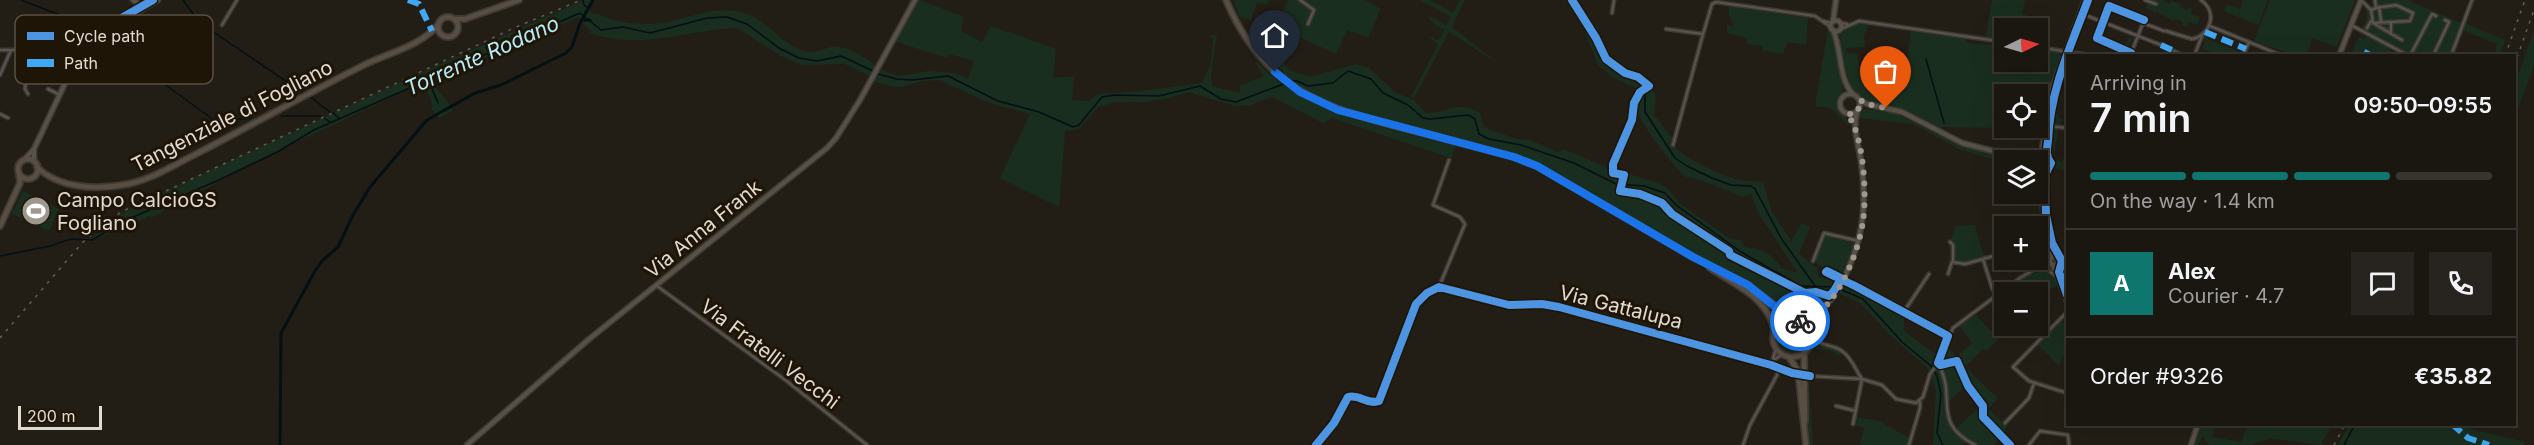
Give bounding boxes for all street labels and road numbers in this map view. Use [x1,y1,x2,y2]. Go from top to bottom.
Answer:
street label: Tangenziale di Fogliano [128,55,336,177]
street label: Via Anna Frank [640,175,766,283]
street label: Via Gattalupa [1557,280,1685,334]
street label: Via Fratelli Vecchi [696,294,844,414]

